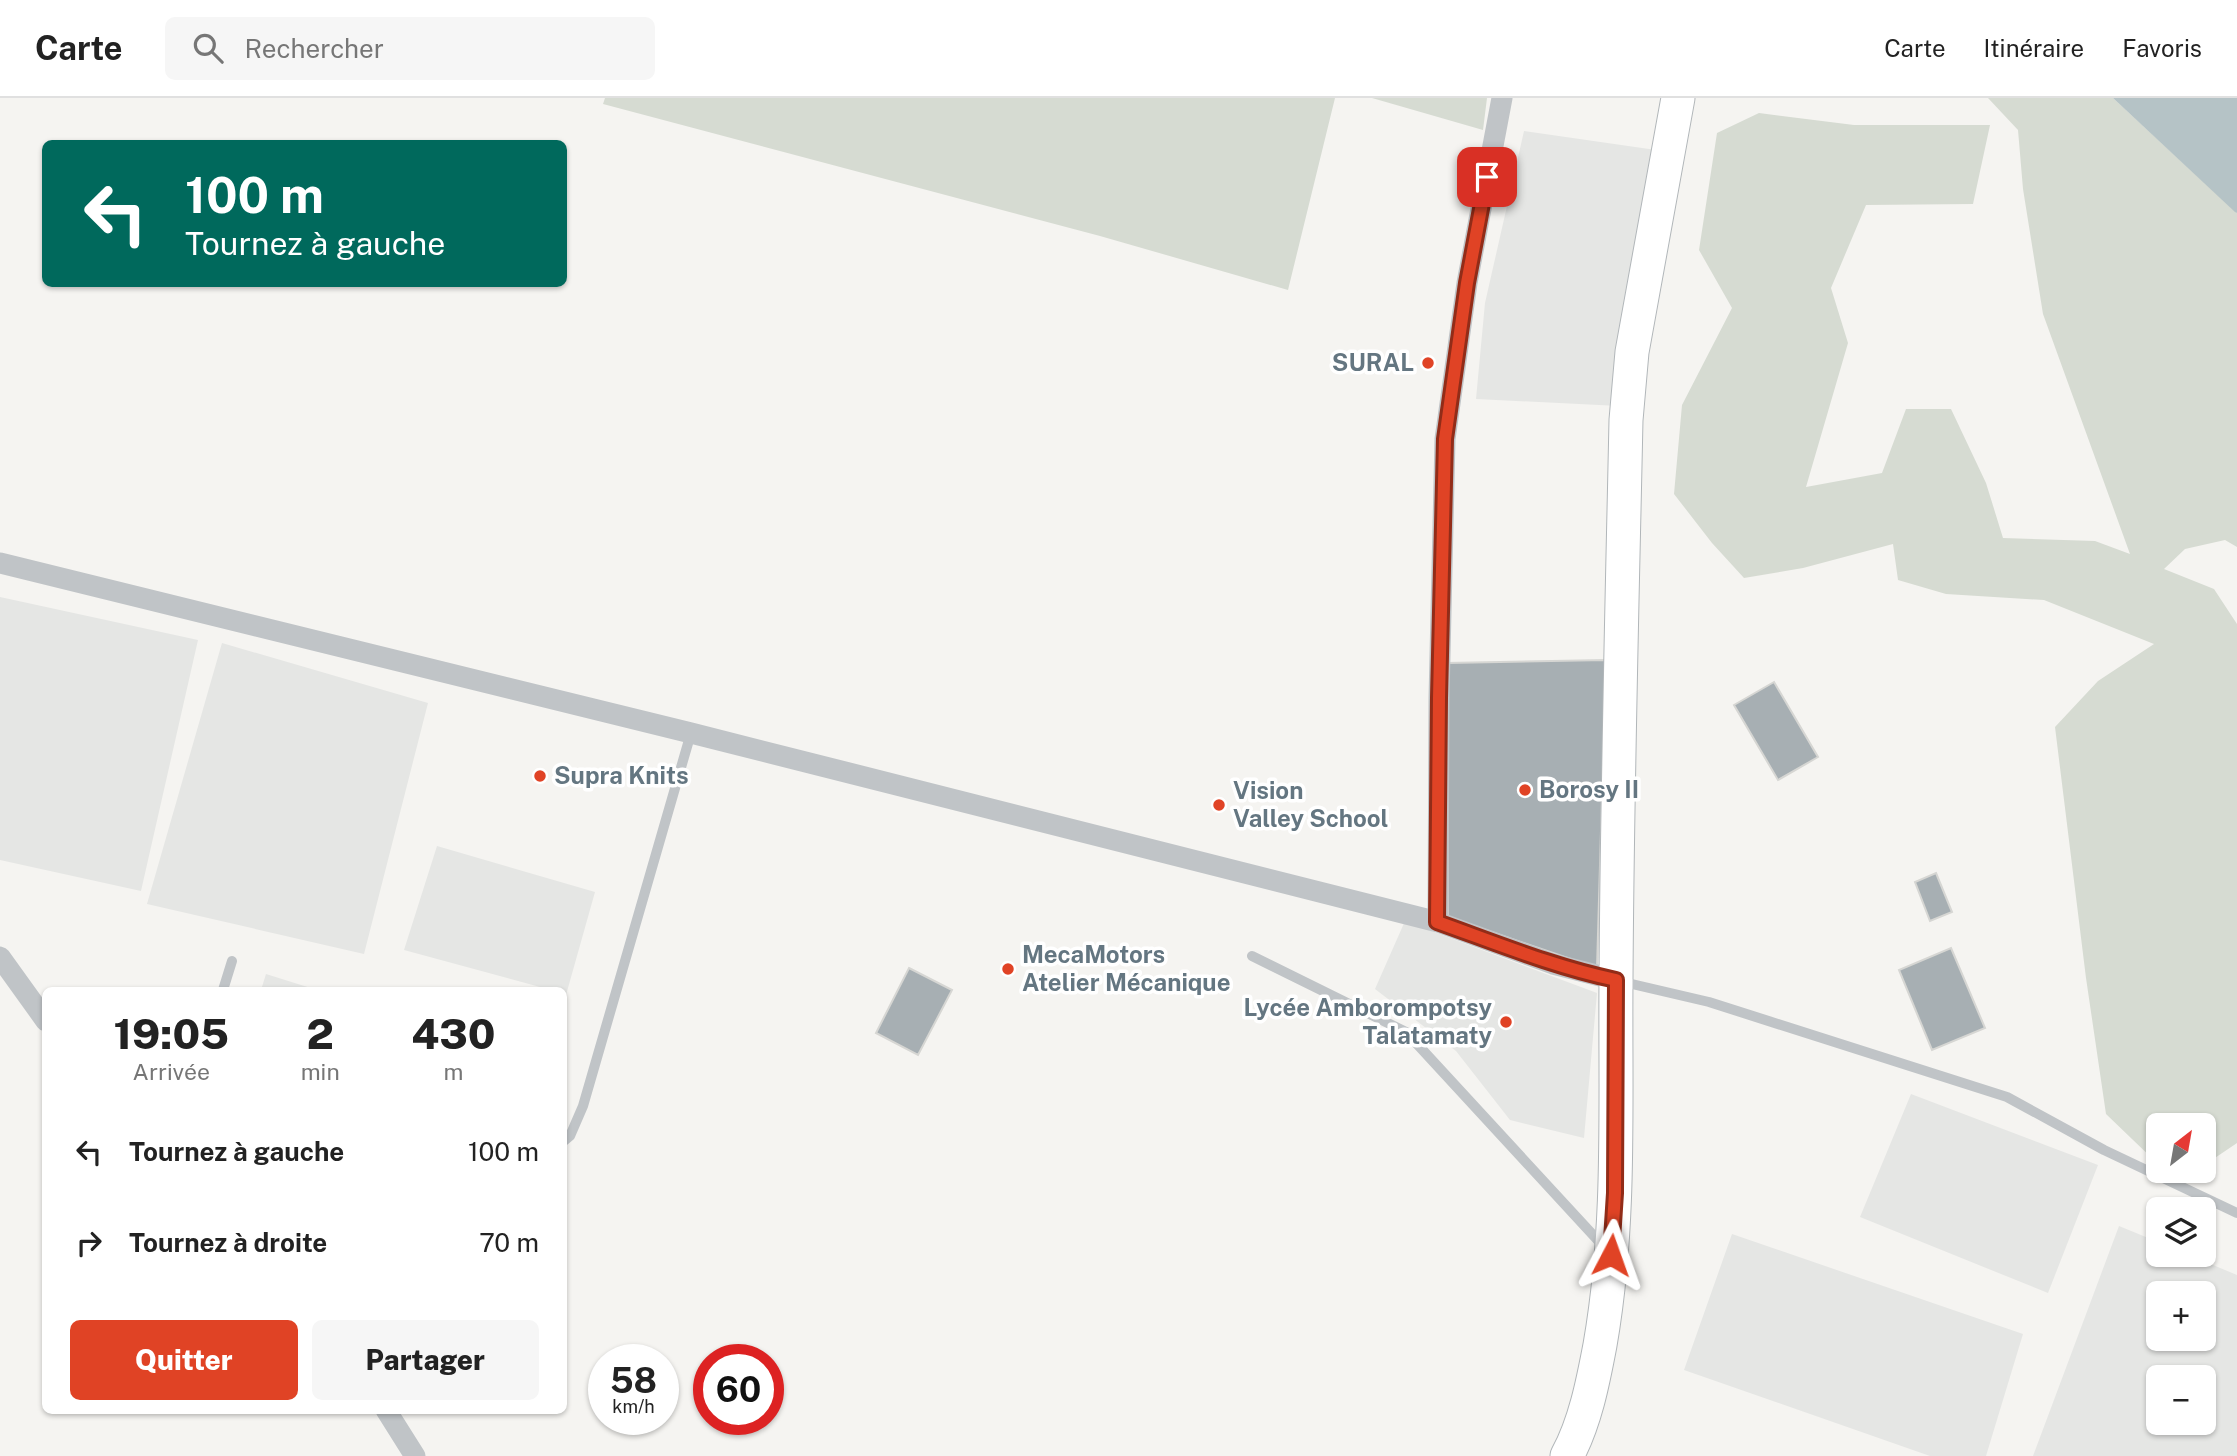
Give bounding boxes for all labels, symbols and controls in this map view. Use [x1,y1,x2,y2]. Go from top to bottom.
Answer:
search box [165,17,655,80]
text: Carte [35,29,123,67]
icon: search [189,29,227,67]
text: Rechercher [245,33,384,64]
text: Carte [1884,34,1946,62]
text: Itinéraire [1984,34,2084,62]
text: Favoris [2122,34,2202,62]
pin [1457,147,1517,207]
icon: arrive [1468,158,1506,196]
text: 100 m [185,166,324,224]
icon: left [70,168,161,259]
text: Tournez à gauche [185,225,445,262]
place label: SURAL [1332,348,1414,376]
marker: SURAL [1420,355,1436,371]
place label: Supra Knits [554,761,689,789]
marker: Supra Knits [532,768,548,784]
place label: Borosy II [1539,775,1639,803]
place label: Vision Valley School [1233,776,1388,832]
marker: Borosy II [1517,782,1533,798]
marker: Vision Valley School [1211,797,1227,813]
place label: MecaMotors Atelier Mécanique [1022,940,1231,996]
marker: MecaMotors Atelier Mécanique [1000,961,1016,977]
place label: Lycée Amborompotsy Talatamaty [1244,993,1492,1049]
text: 19:05 [114,1009,229,1058]
text: 2 [306,1009,334,1058]
text: 430 [411,1009,495,1058]
marker: Lycée Amborompotsy Talatamaty [1498,1014,1514,1030]
text: Arrivée [133,1058,210,1085]
text: min [301,1058,340,1085]
text: m [443,1058,463,1085]
north arrow [2146,1113,2216,1183]
map controls [2146,1113,2216,1435]
icon: left [70,1133,108,1171]
text: Tournez à gauche [129,1136,344,1167]
text: 100 m [468,1136,539,1167]
button: layers [2146,1197,2216,1267]
position arrow [1574,1218,1648,1292]
icon: right [70,1224,108,1262]
text: Tournez à droite [129,1227,327,1258]
text: 70 m [479,1227,539,1258]
button: + [2146,1281,2216,1351]
button: Quitter [70,1320,298,1400]
button: Partager [312,1320,539,1400]
speed limit sign: 60 [693,1344,784,1435]
text: 58 [610,1360,657,1401]
button: − [2146,1365,2216,1435]
text: km/h [612,1396,655,1417]

